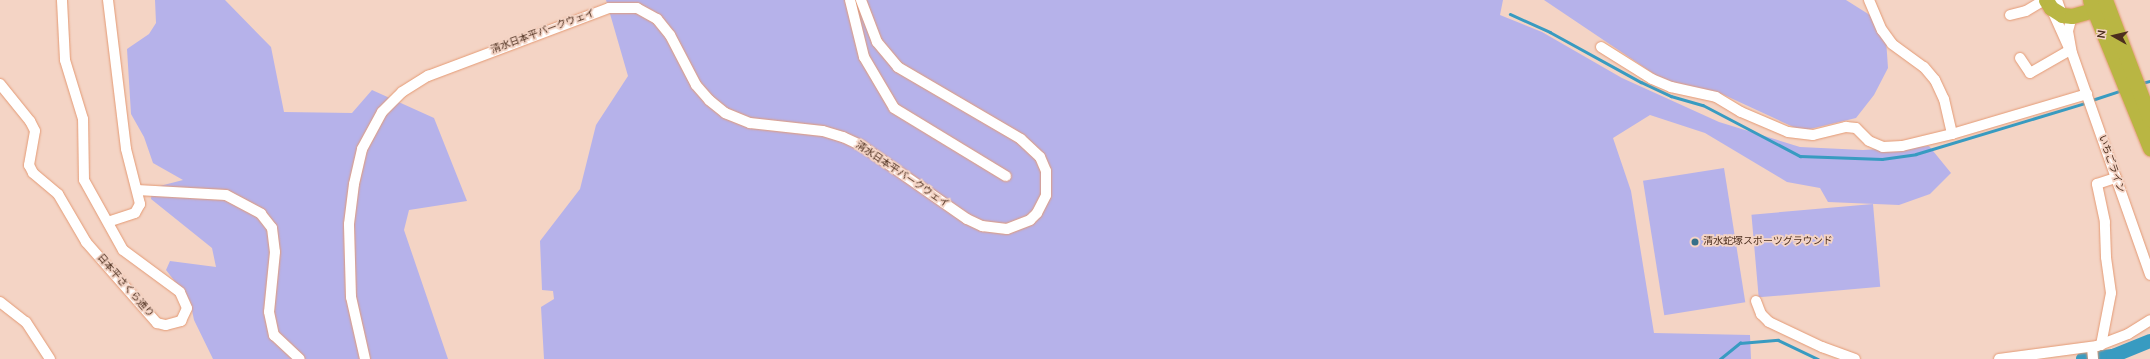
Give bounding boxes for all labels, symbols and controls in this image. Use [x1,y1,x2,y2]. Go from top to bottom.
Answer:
street label: 清水日本平パークウェイ [489,8,597,56]
north arrow [2094,16,2134,56]
text: N [2094,29,2110,39]
street label: いちごライン [2096,134,2126,194]
street label: 清水日本平パークウェイ [853,139,951,211]
place label: 清水蛇塚スポーツグラウンド [1703,236,1833,248]
marker: 清水蛇塚スポーツグラウンド [1690,237,1700,247]
street label: 日本平さくら通り [94,252,156,320]

